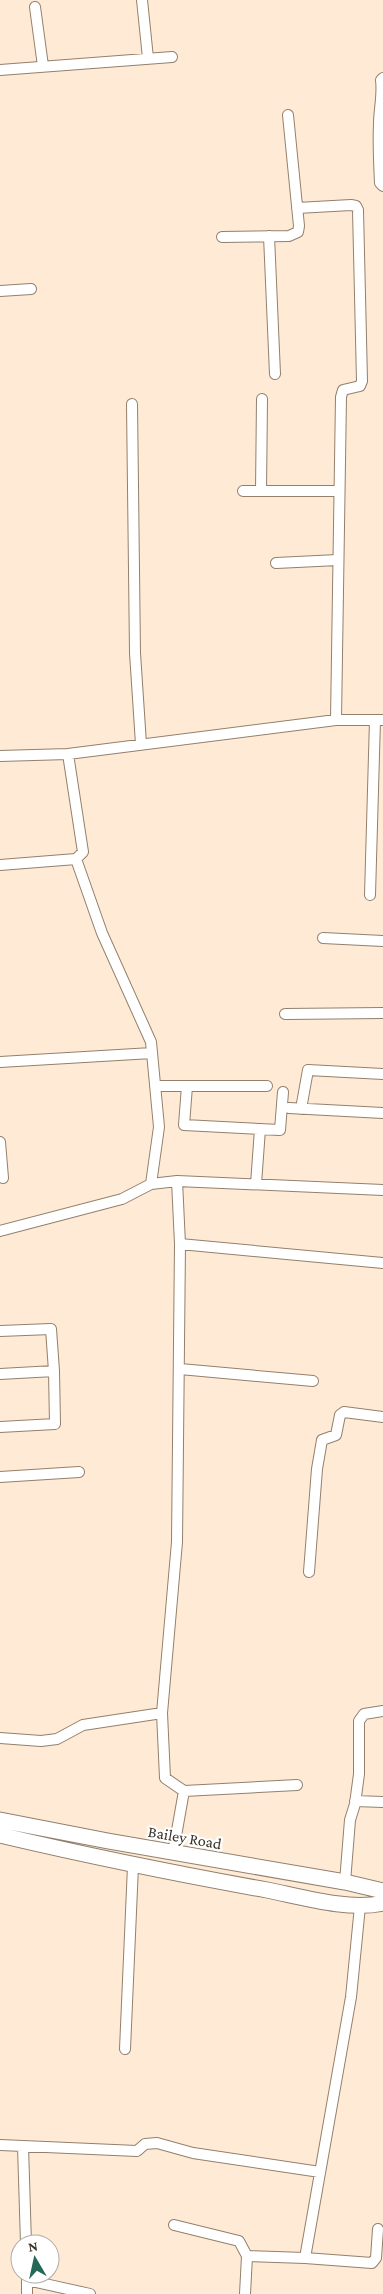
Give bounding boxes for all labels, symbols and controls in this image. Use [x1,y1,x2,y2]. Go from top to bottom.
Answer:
street label: Bailey Road [147,1823,224,1853]
north arrow [10,2234,60,2284]
text: N [27,2237,39,2255]

